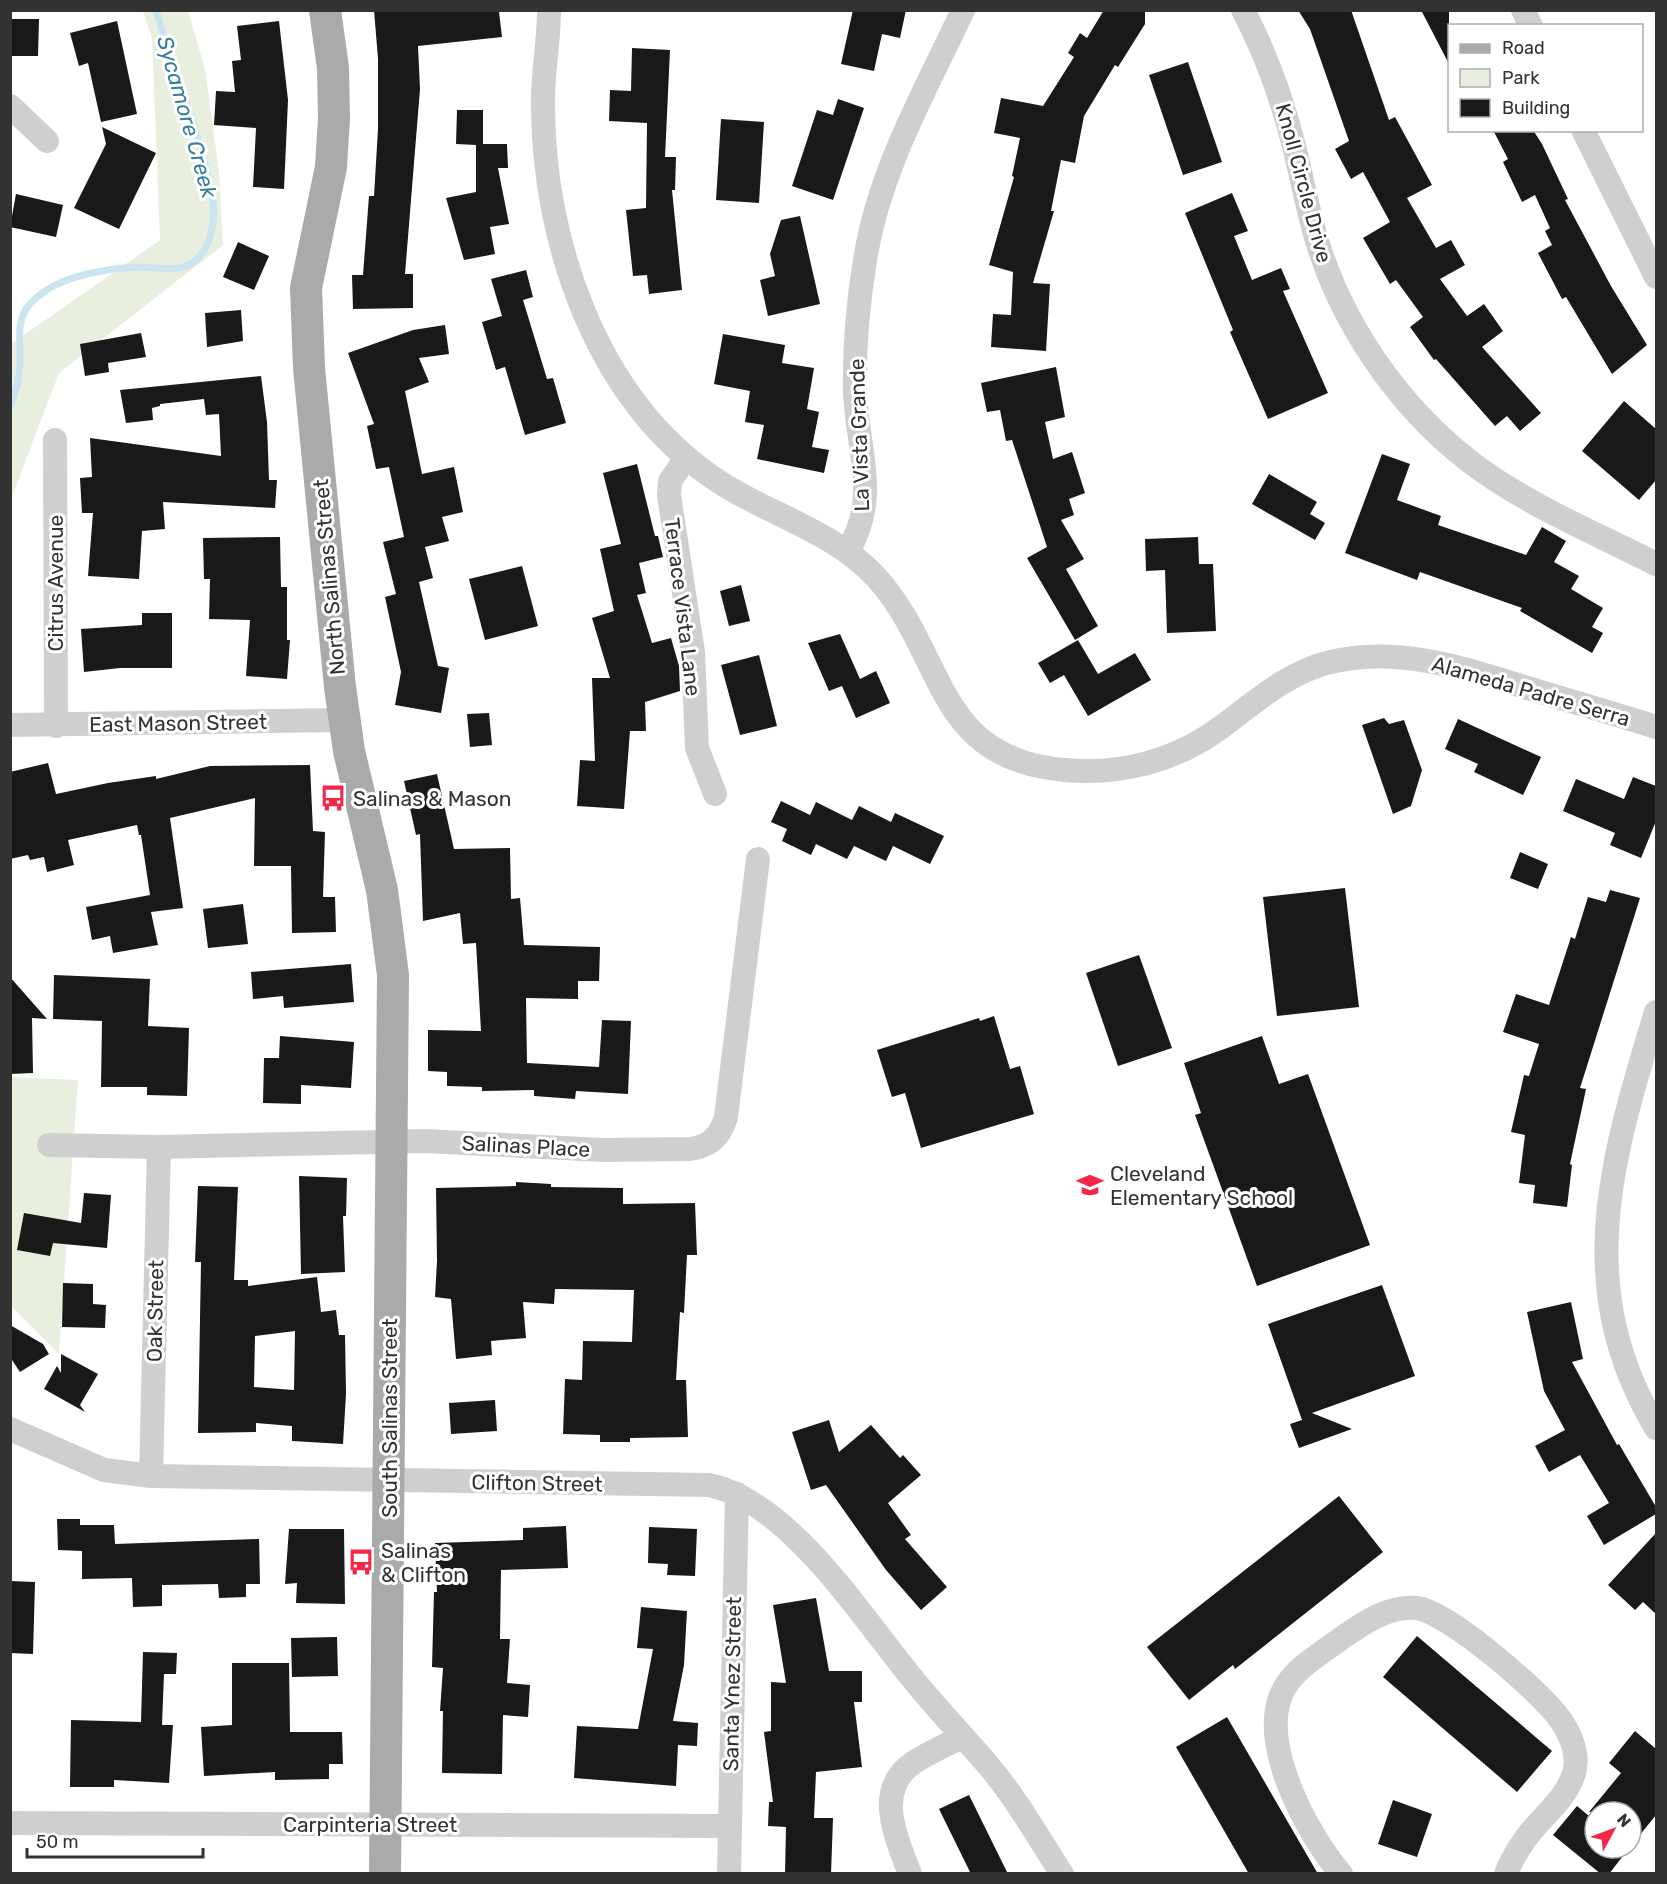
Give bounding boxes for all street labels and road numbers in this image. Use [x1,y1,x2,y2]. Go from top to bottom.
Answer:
street label: Knoll Circle Drive [1271,101,1337,265]
street label: La Vista Grande [844,358,874,512]
street label: North Salinas Street [308,478,350,676]
street label: Citrus Avenue [43,515,68,651]
street label: Terrace Vista Lane [660,516,706,698]
street label: Alameda Padre Serra [1429,651,1633,731]
street label: East Mason Street [89,709,267,737]
street label: Salinas Place [461,1130,591,1162]
street label: Oak Street [142,1260,168,1362]
street label: South Salinas Street [377,1318,402,1518]
street label: Clifton Street [471,1469,603,1497]
street label: Santa Ynez Street [718,1596,746,1772]
street label: Carpinteria Street [283,1812,457,1837]

